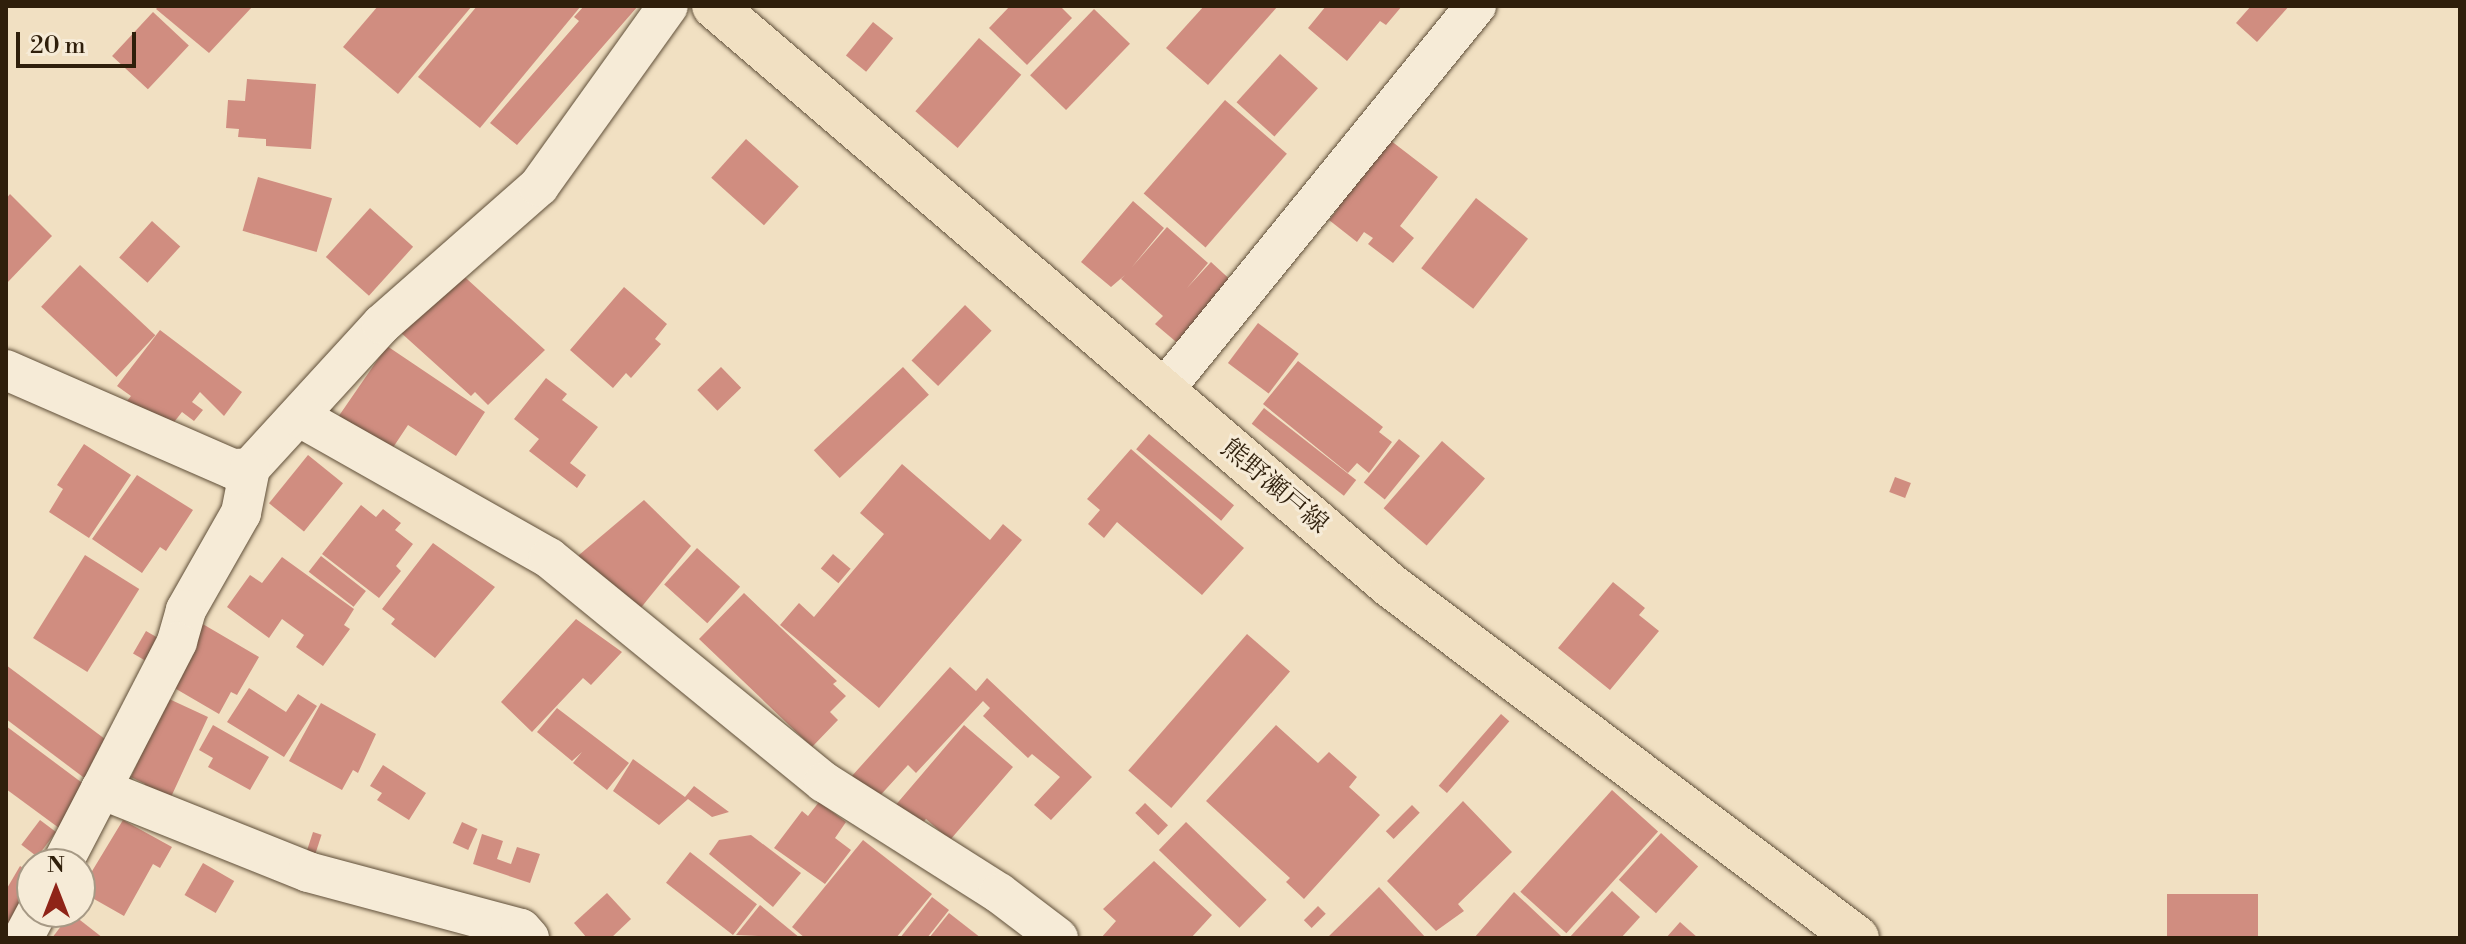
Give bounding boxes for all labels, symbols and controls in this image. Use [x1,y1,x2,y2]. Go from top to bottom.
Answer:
scale bar [20,16,140,66]
text: 20 m [30,31,86,61]
street label: 熊野瀬戸線 [1214,433,1334,541]
north arrow [16,848,96,928]
text: N [47,852,65,879]

